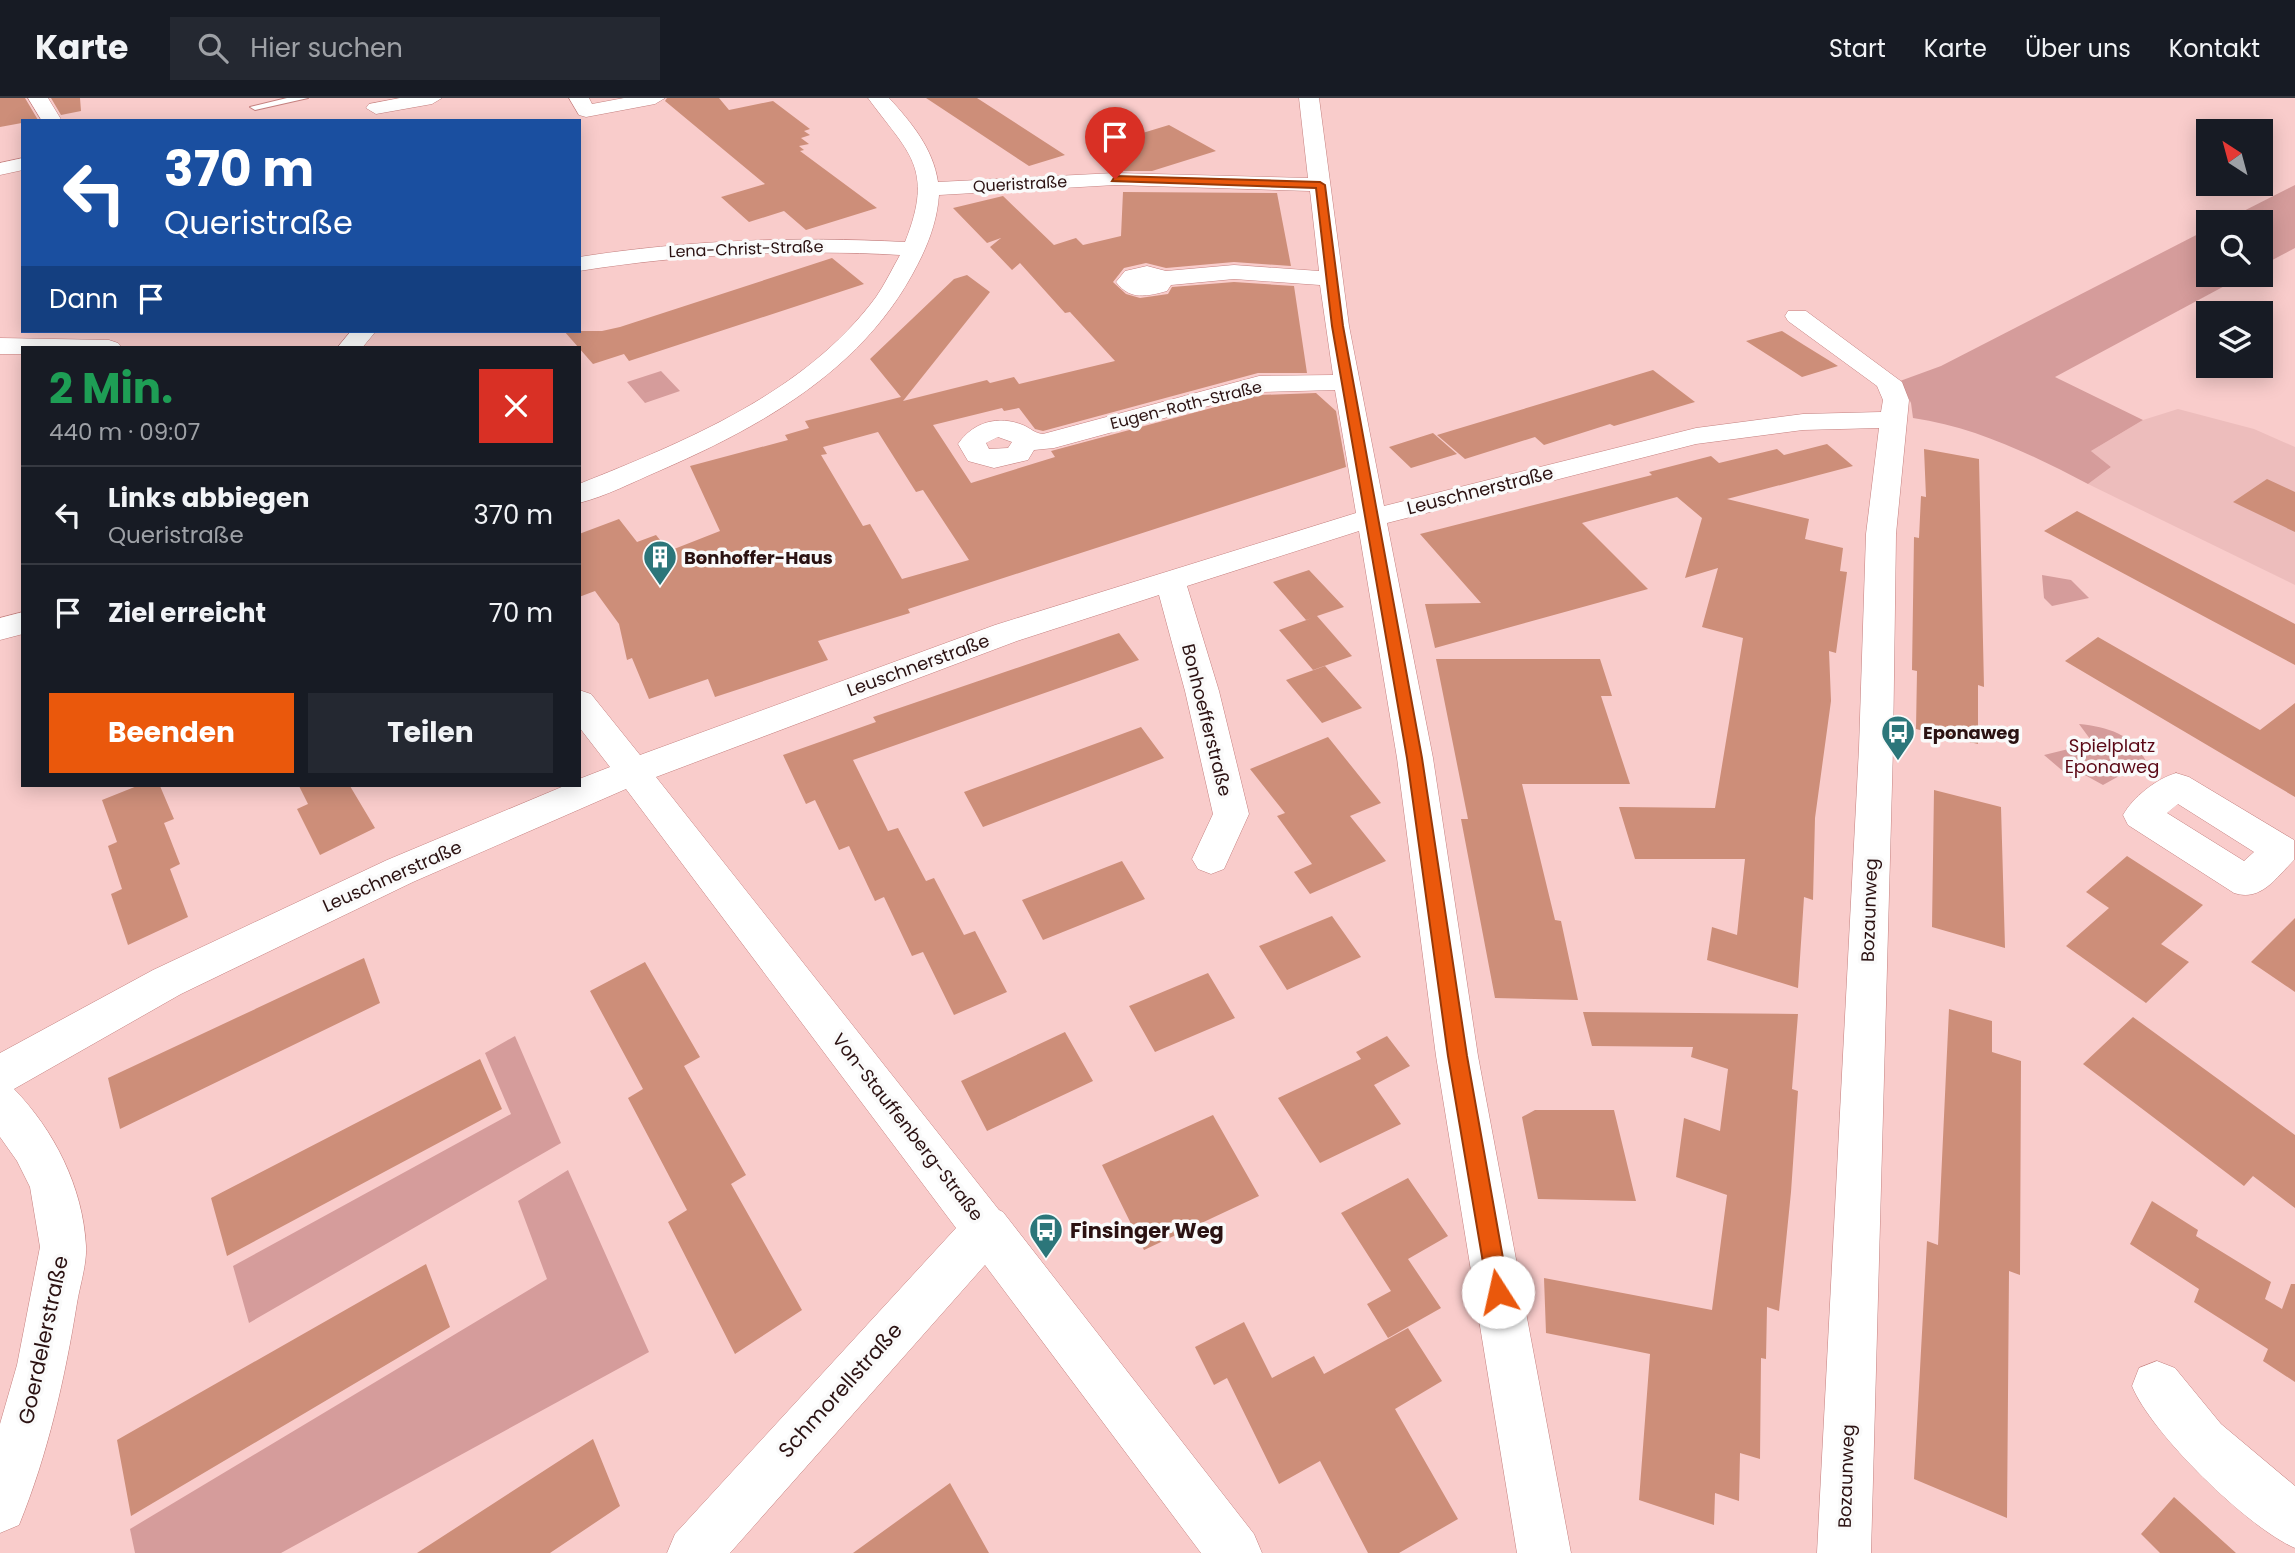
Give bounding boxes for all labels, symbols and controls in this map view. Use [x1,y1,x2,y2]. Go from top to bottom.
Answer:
search box [170,17,660,80]
text: Karte [35,24,128,71]
icon: search [194,29,232,67]
text: Hier suchen [250,30,403,66]
text: Start [1829,32,1886,65]
text: Karte [1924,32,1987,65]
text: Über uns [2025,32,2131,65]
text: Kontakt [2169,32,2260,65]
pin [1085,107,1145,179]
icon: arrive [1096,118,1134,156]
north arrow [2196,119,2273,196]
map controls [2196,119,2273,378]
text: 370 m [164,135,314,203]
icon: left [49,147,140,238]
street label: Queristraße [972,170,1068,198]
text: Queristraße [164,200,353,245]
button: search [2196,210,2273,287]
street label: Lena-Christ-Straße [668,235,824,263]
icon: arrive [132,280,170,318]
text: Dann [49,281,118,317]
button: layers [2196,301,2273,378]
text: 2 Min. [49,359,173,418]
button: close [479,369,553,443]
street label: Eugen-Roth-Straße [1108,375,1264,435]
text: 440 m · 09:07 [49,416,200,448]
street label: Leuschnerstraße [1404,460,1556,520]
text: Links abbiegen [108,480,310,516]
icon: left [49,496,87,534]
text: 370 m [473,497,553,533]
text: Queristraße [108,519,244,551]
building icon: Bonhoffer-Haus [641,538,679,587]
place label: Bonhoffer-Haus [684,545,833,570]
icon: arrive [49,594,87,632]
text: Ziel erreicht [108,595,266,631]
text: 70 m [489,595,553,631]
street label: Leuschnerstraße [843,628,993,702]
street label: Bonhoefferstraße [1176,641,1238,799]
button: Beenden [49,693,294,773]
button: Teilen [308,693,553,773]
bus stop icon: Eponaweg [1879,713,1917,762]
place label: Eponaweg [1923,720,2020,745]
park label: Spielplatz Eponaweg [2065,733,2159,779]
street label: Leuschnerstraße [318,834,466,918]
street label: Bozaunweg [1855,858,1883,962]
street label: Von-Stauffenberg-Straße [827,1028,989,1226]
bus stop icon: Finsinger Weg [1027,1211,1065,1260]
place label: Finsinger Weg [1070,1216,1224,1245]
street label: Goerdelerstraße [11,1253,75,1427]
position arrow [1461,1255,1535,1329]
street label: Schmorellstraße [771,1316,909,1464]
street label: Bozaunweg [1832,1424,1860,1528]

